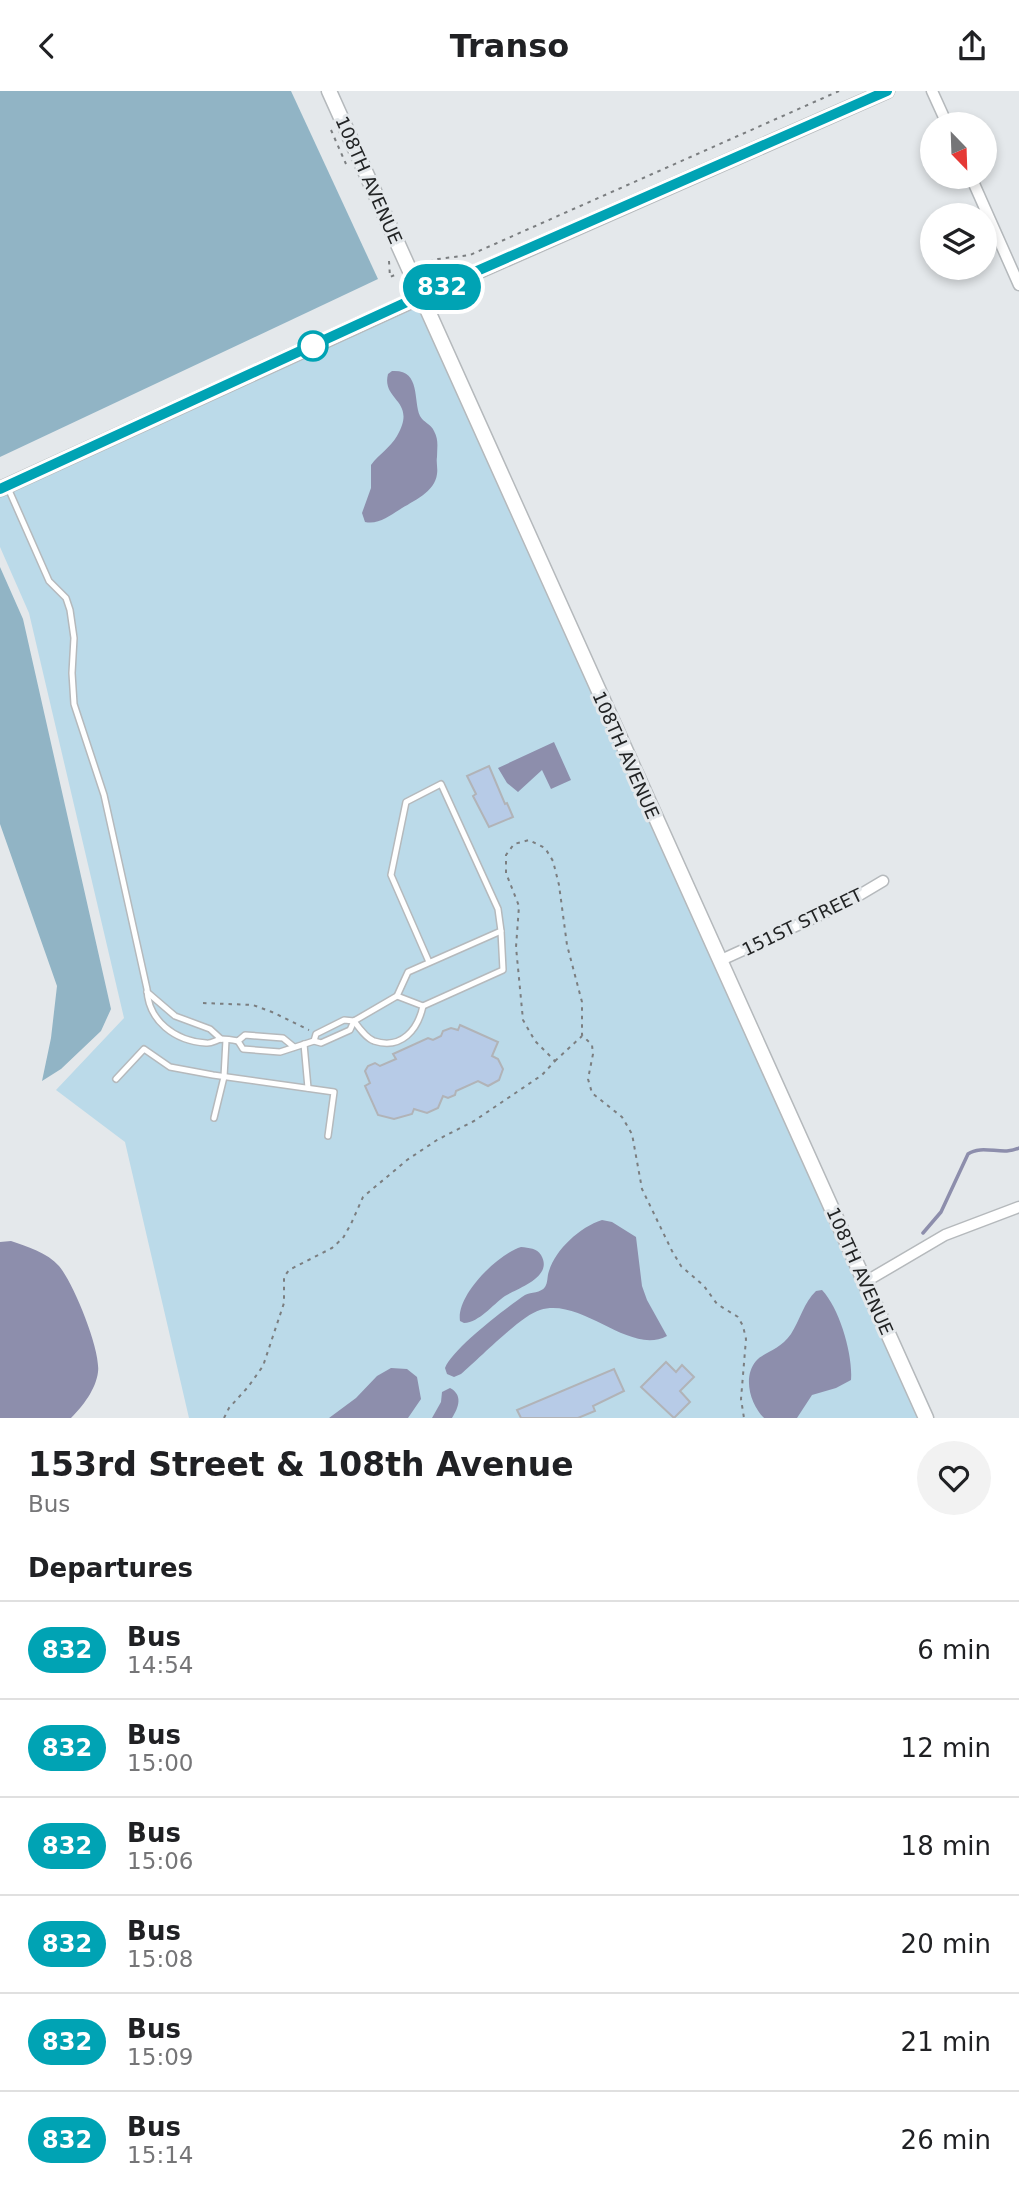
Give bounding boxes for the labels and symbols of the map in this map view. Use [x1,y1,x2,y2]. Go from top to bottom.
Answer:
north arrow [920,112,998,189]
street label: 108TH AVENUE [331,113,407,247]
line badge: 832 [402,264,482,310]
unlabelled marker [298,331,328,361]
street label: 108TH AVENUE [588,688,664,822]
street label: 151ST STREET [738,883,866,960]
street label: 108TH AVENUE [822,1204,898,1338]

